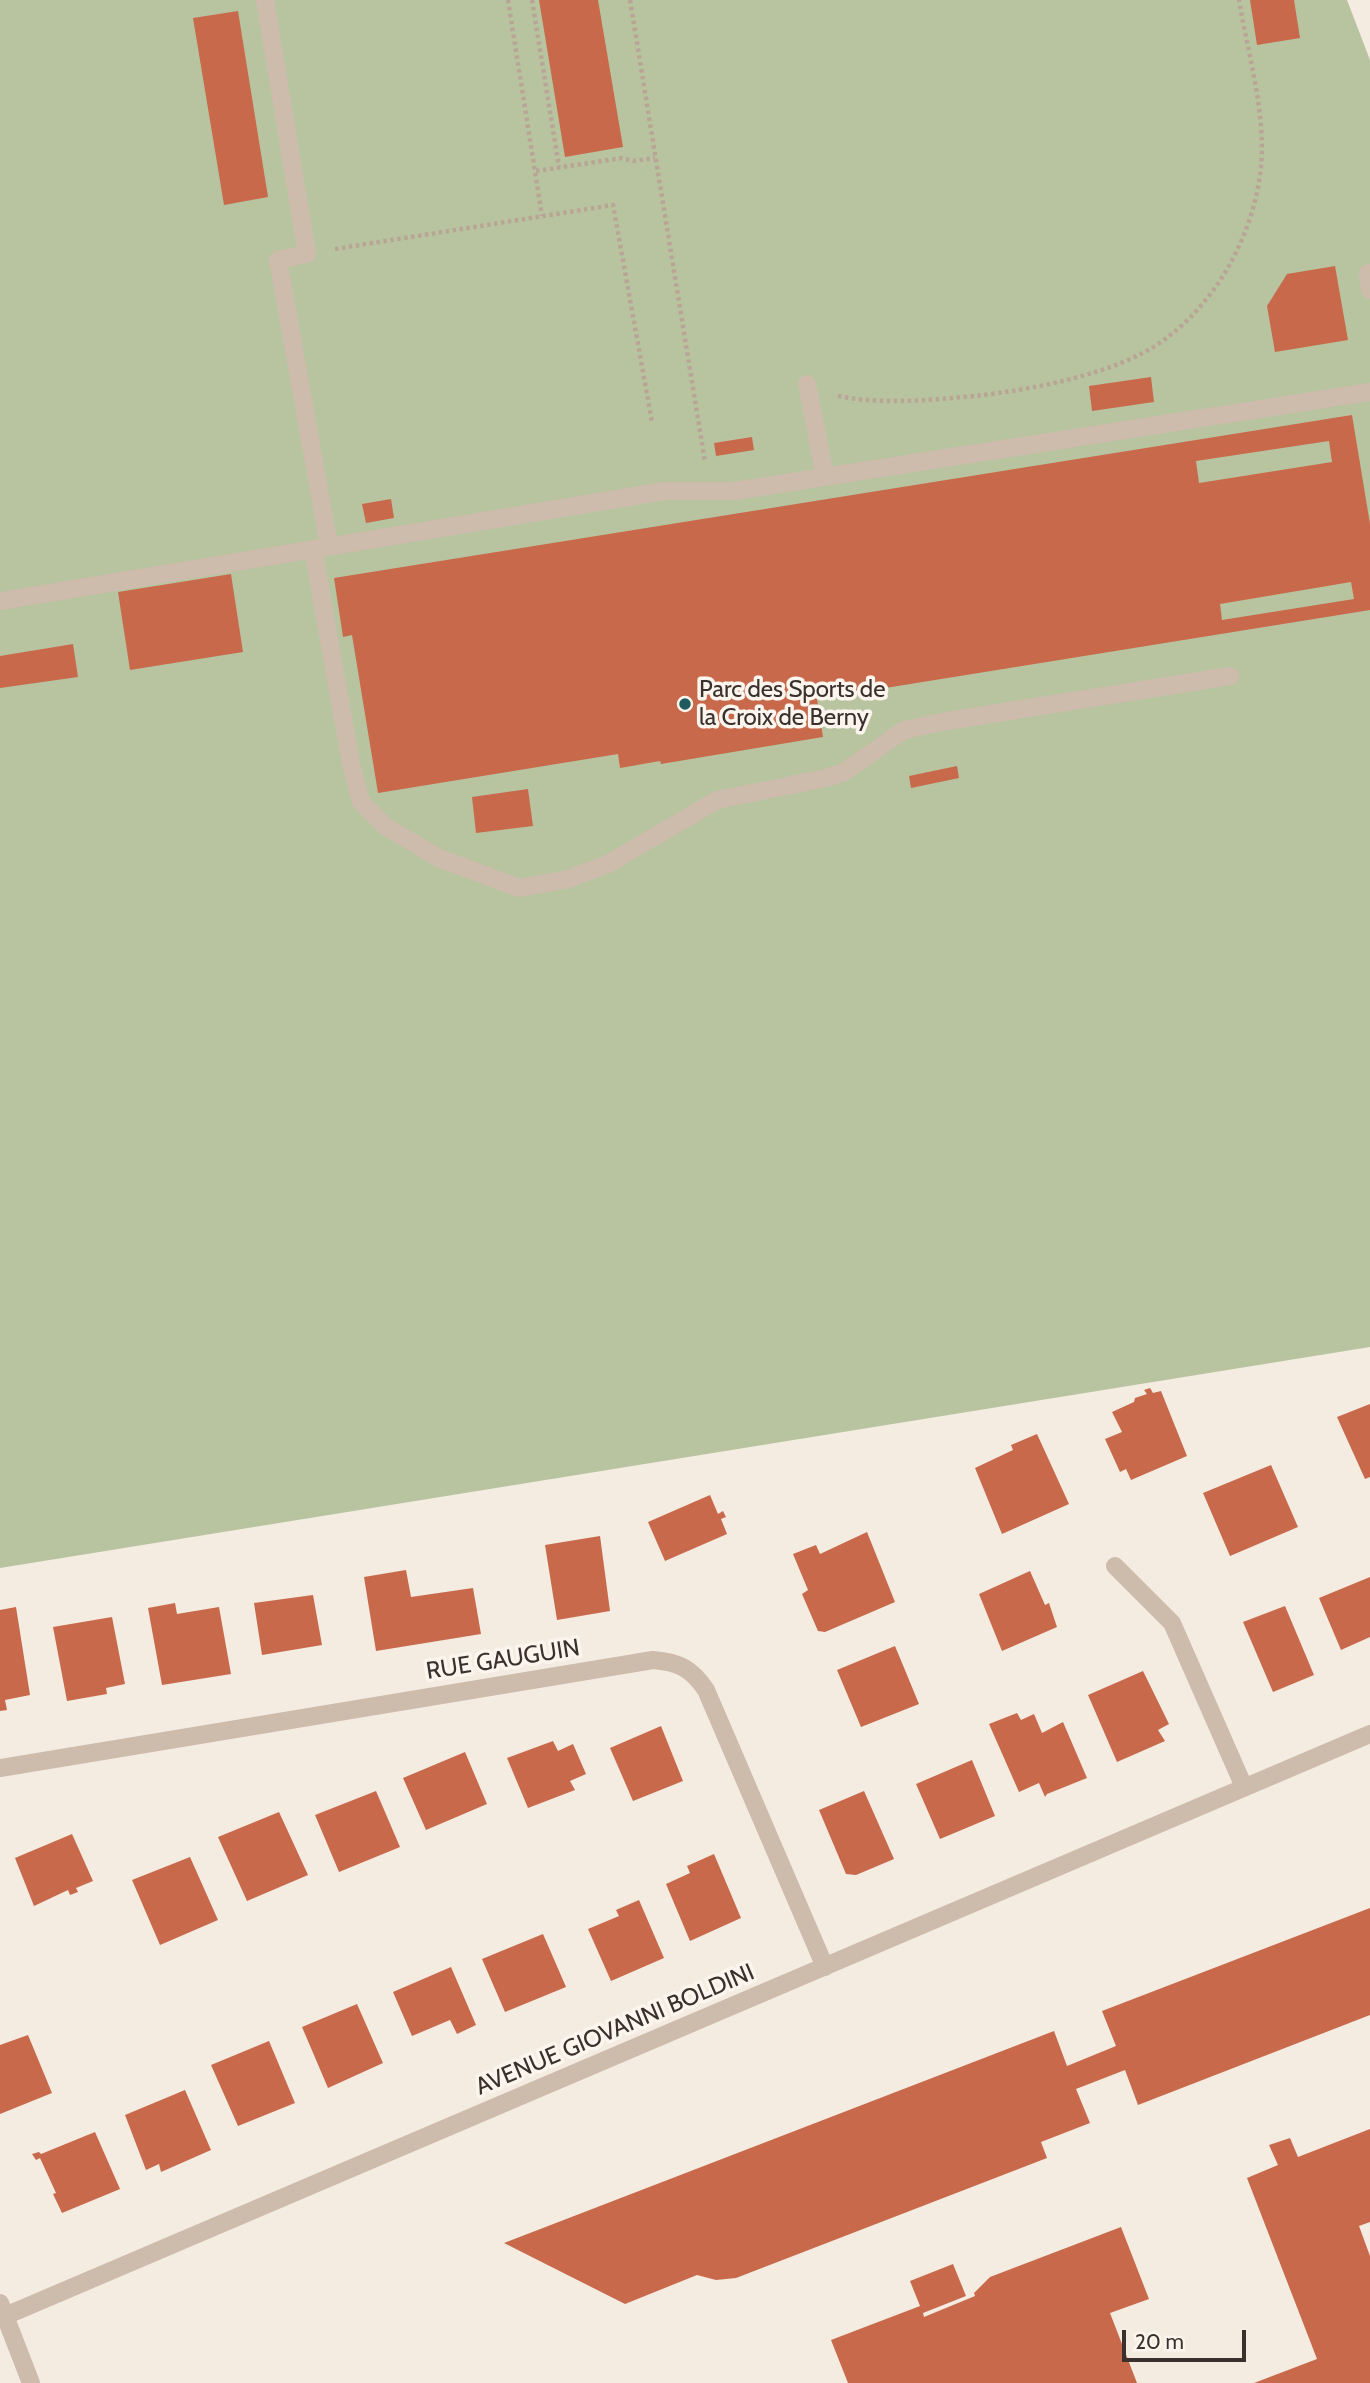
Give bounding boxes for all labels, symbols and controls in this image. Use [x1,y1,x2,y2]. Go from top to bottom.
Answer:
place label: Parc des Sports de la Croix de Berny [699,676,885,732]
marker: Parc des Sports de la Croix de Berny [677,696,693,712]
street label: RUE GAUGUIN [424,1634,582,1686]
street label: AVENUE GIOVANNI BOLDINI [471,1958,759,2102]
scale bar [1125,2316,1249,2360]
text: 20 m [1135,2329,1184,2354]

